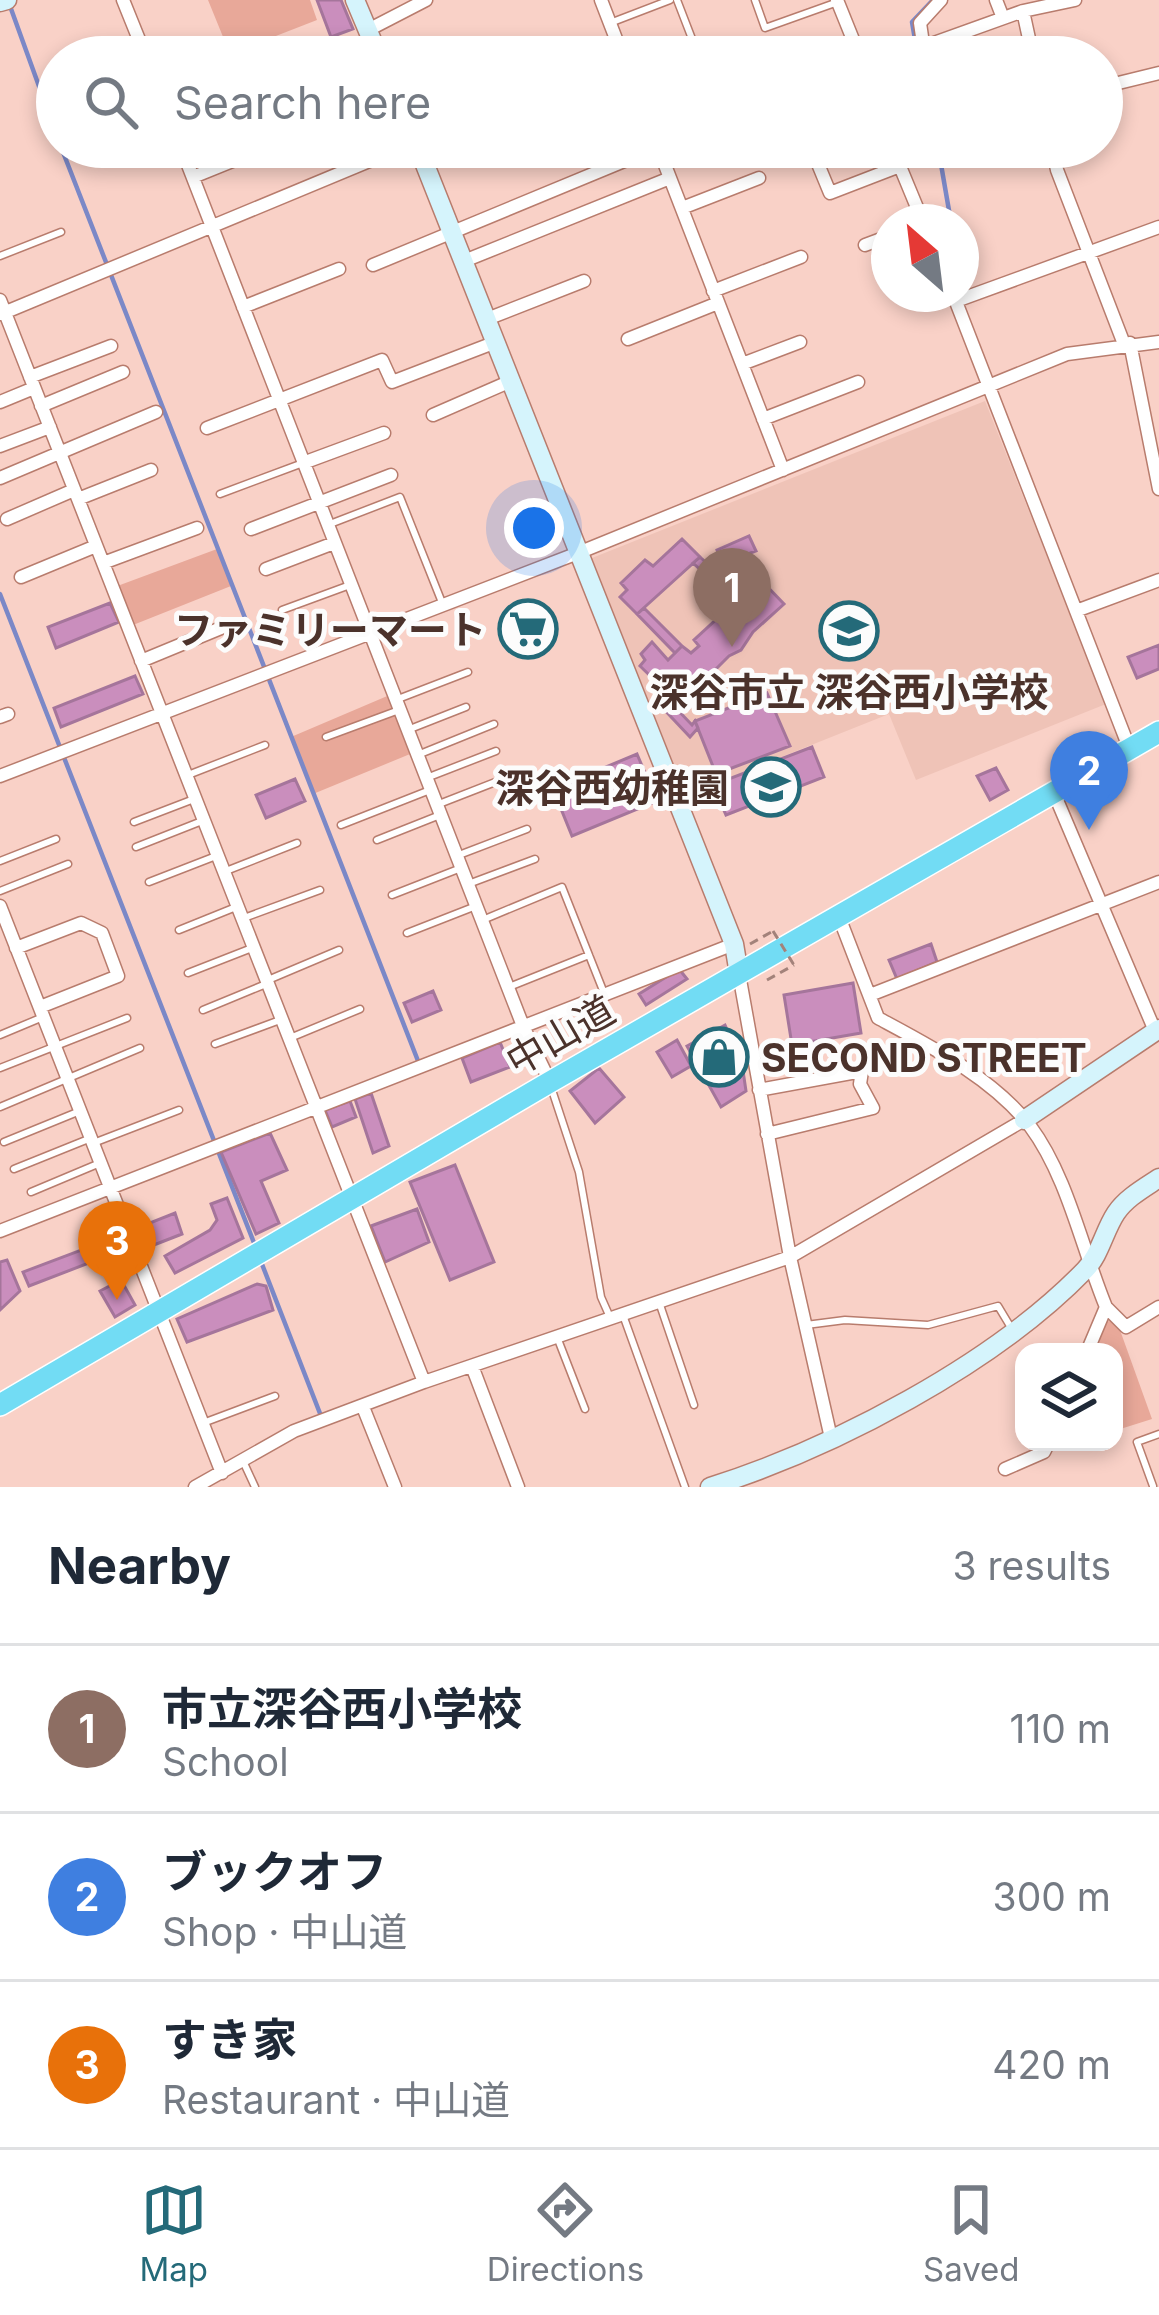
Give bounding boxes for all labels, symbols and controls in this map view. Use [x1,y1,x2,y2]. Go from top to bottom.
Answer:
search box [36,36,1123,168]
icon: search [78,69,144,135]
text: Search here [174,75,431,130]
north arrow [871,204,979,312]
your location [504,498,564,558]
pin: 1 [693,548,771,647]
supermarket icon: ファミリーマート [497,598,559,660]
school or university icon: 深谷市立 深谷西小学校 [818,600,880,662]
place label: ファミリーマート [174,606,486,653]
place label: 深谷市立 深谷西小学校 [649,668,1049,715]
pin: 2 [1050,731,1128,830]
school or university icon: 深谷西幼稚園 [740,756,802,818]
place label: 深谷西幼稚園 [495,764,729,811]
street label: 中山道 [498,985,622,1085]
shop icon: SECOND STREET [688,1026,750,1088]
place label: SECOND STREET [761,1034,1087,1081]
pin: 3 [78,1201,156,1300]
map controls [1015,1343,1123,1451]
button: layers [1015,1343,1123,1451]
text: Nearby [48,1535,231,1596]
text: 3 results [953,1542,1111,1589]
text: 市立深谷西小学校 [162,1681,522,1736]
text: 1 [79,1705,95,1752]
text: 110 m [1010,1705,1111,1752]
text: School [162,1738,289,1785]
text: ブックオフ [162,1844,387,1899]
text: 2 [75,1873,99,1920]
text: 300 m [993,1873,1111,1920]
text: Shop · 中山道 [162,1908,408,1955]
text: すき家 [162,2012,297,2067]
text: 3 [74,2041,100,2088]
text: 420 m [992,2041,1111,2088]
text: Restaurant · 中山道 [162,2076,510,2123]
tab: Map [139,2177,208,2289]
tab: Directions [487,2177,644,2289]
tab: Saved [923,2177,1020,2289]

